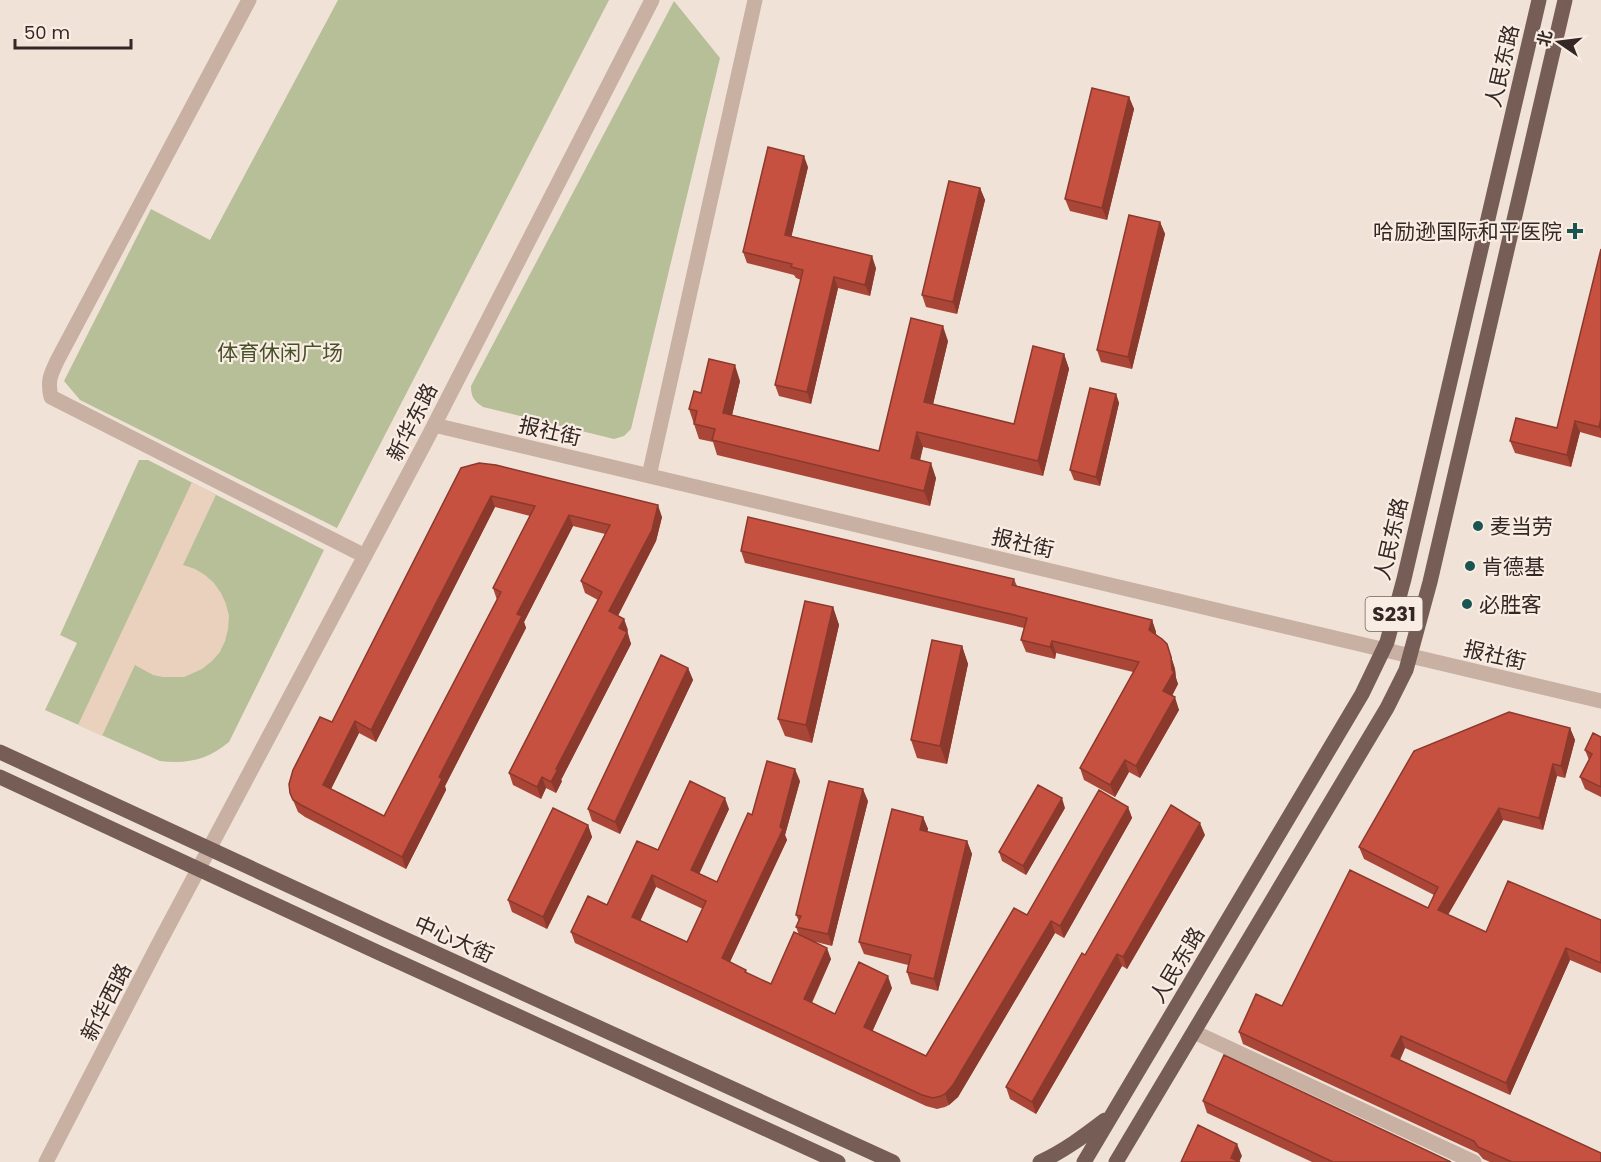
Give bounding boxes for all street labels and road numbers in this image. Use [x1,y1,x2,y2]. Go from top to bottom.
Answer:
street label: 人民东路 [1478,22,1526,110]
street label: 新华东路 [380,378,444,466]
street label: 报社街 [516,410,584,452]
street label: 人民东路 [1367,495,1415,583]
street label: 报社街 [989,522,1057,564]
road number: S231 [1366,597,1422,631]
street label: 报社街 [1461,634,1529,676]
street label: 中心大街 [410,909,498,969]
street label: 人民东路 [1143,922,1211,1008]
street label: 新华西路 [74,958,138,1046]

